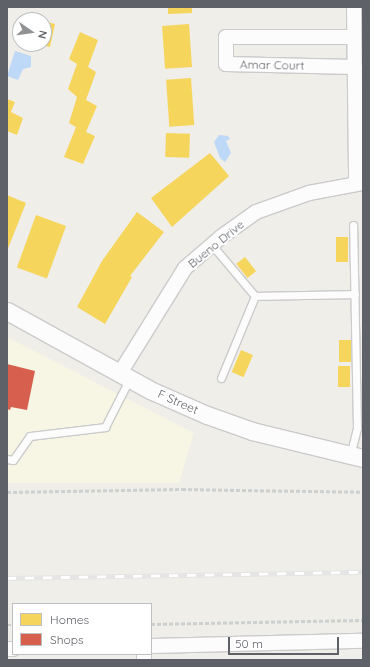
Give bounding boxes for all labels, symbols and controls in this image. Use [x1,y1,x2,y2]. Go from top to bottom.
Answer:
north arrow [12,12,52,52]
text: N [35,29,50,40]
street label: Amar Court [240,57,304,73]
street label: Bueno Drive [185,217,247,271]
street label: F Street [155,387,201,417]
legend [12,603,152,655]
text: Homes [50,612,89,627]
scale bar [230,629,341,655]
text: Shops [50,632,84,647]
text: 50 m [235,636,263,651]

